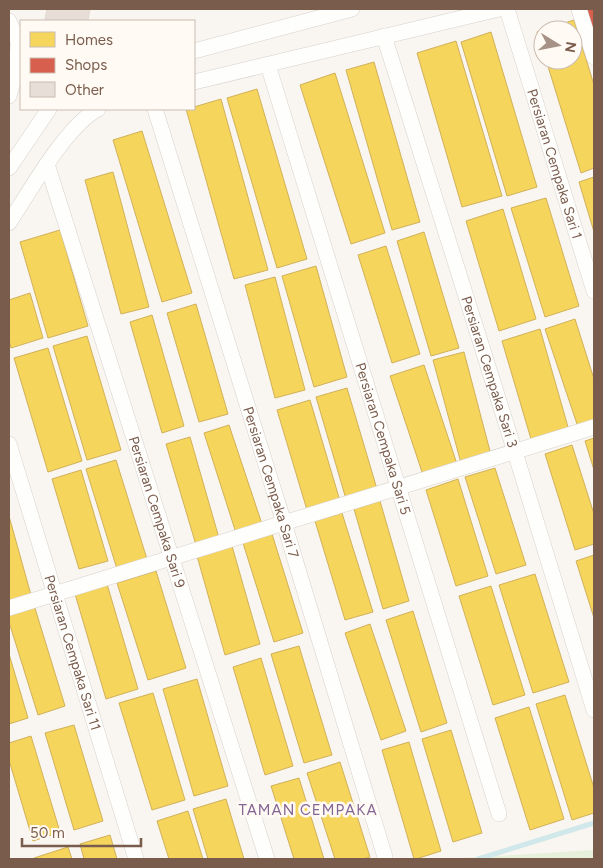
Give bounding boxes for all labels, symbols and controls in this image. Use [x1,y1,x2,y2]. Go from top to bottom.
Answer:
legend [20,20,195,110]
north arrow [533,20,583,70]
text: Homes [65,31,113,49]
text: N [561,40,580,54]
text: Shops [65,56,107,74]
text: Other [65,81,104,99]
street label: Persiaran Cempaka Sari 1 [524,87,586,241]
street label: Persiaran Cempaka Sari 3 [458,294,522,449]
street label: Persiaran Cempaka Sari 5 [352,361,415,517]
street label: Persiaran Cempaka Sari 7 [240,405,303,560]
street label: Persiaran Cempaka Sari 9 [125,434,189,590]
street label: Persiaran Cempaka Sari 11 [41,573,105,732]
district label: TAMAN CEMPAKA [238,801,378,819]
scale bar [22,816,141,848]
text: 50 m [30,824,65,842]

